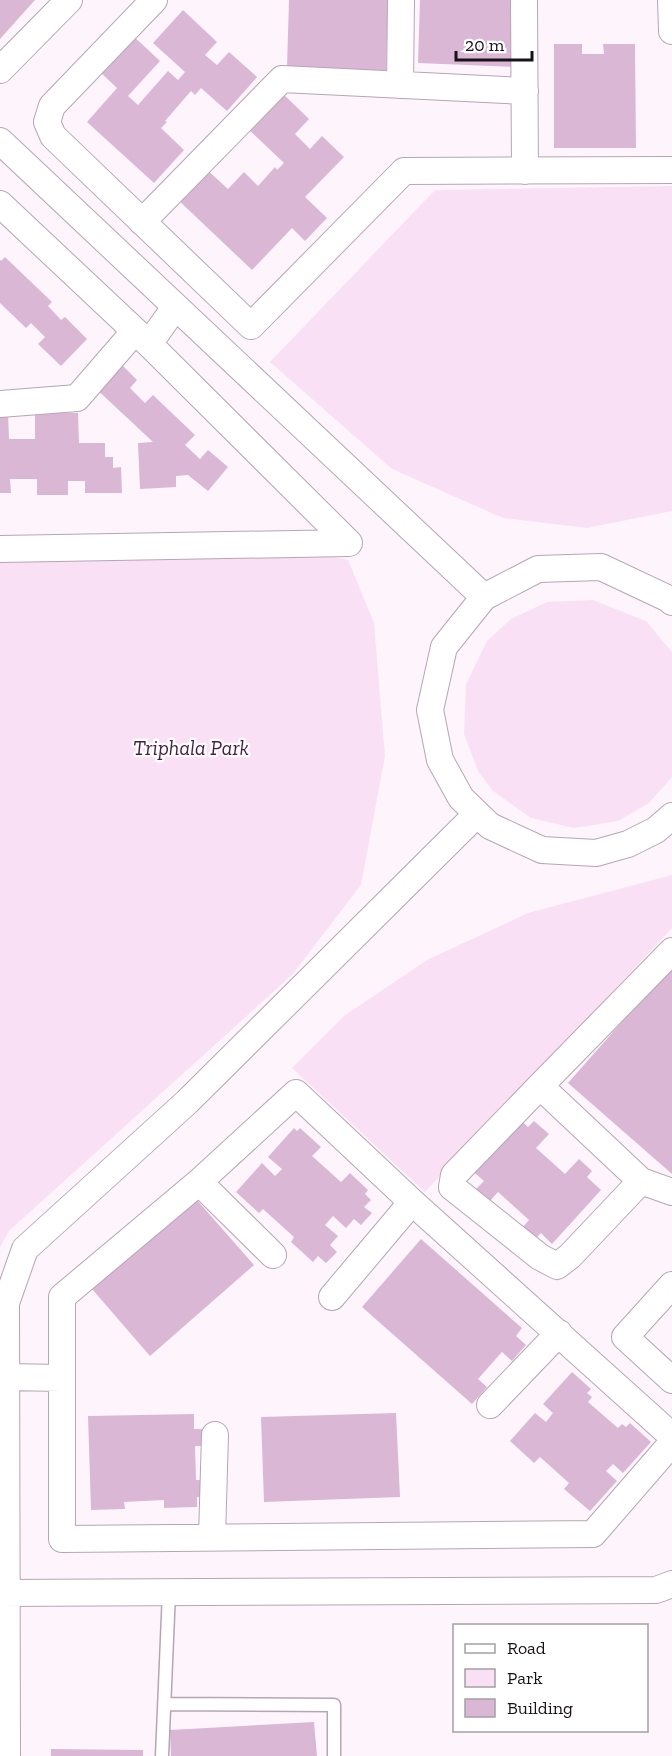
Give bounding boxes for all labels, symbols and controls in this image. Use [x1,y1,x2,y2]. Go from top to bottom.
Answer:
scale bar [456,24,532,62]
text: 20 m [465,34,505,56]
park label: Triphala Park [133,735,249,760]
legend [453,1624,648,1732]
text: Road [507,1637,546,1659]
text: Park [507,1667,543,1689]
text: Building [507,1697,573,1719]

